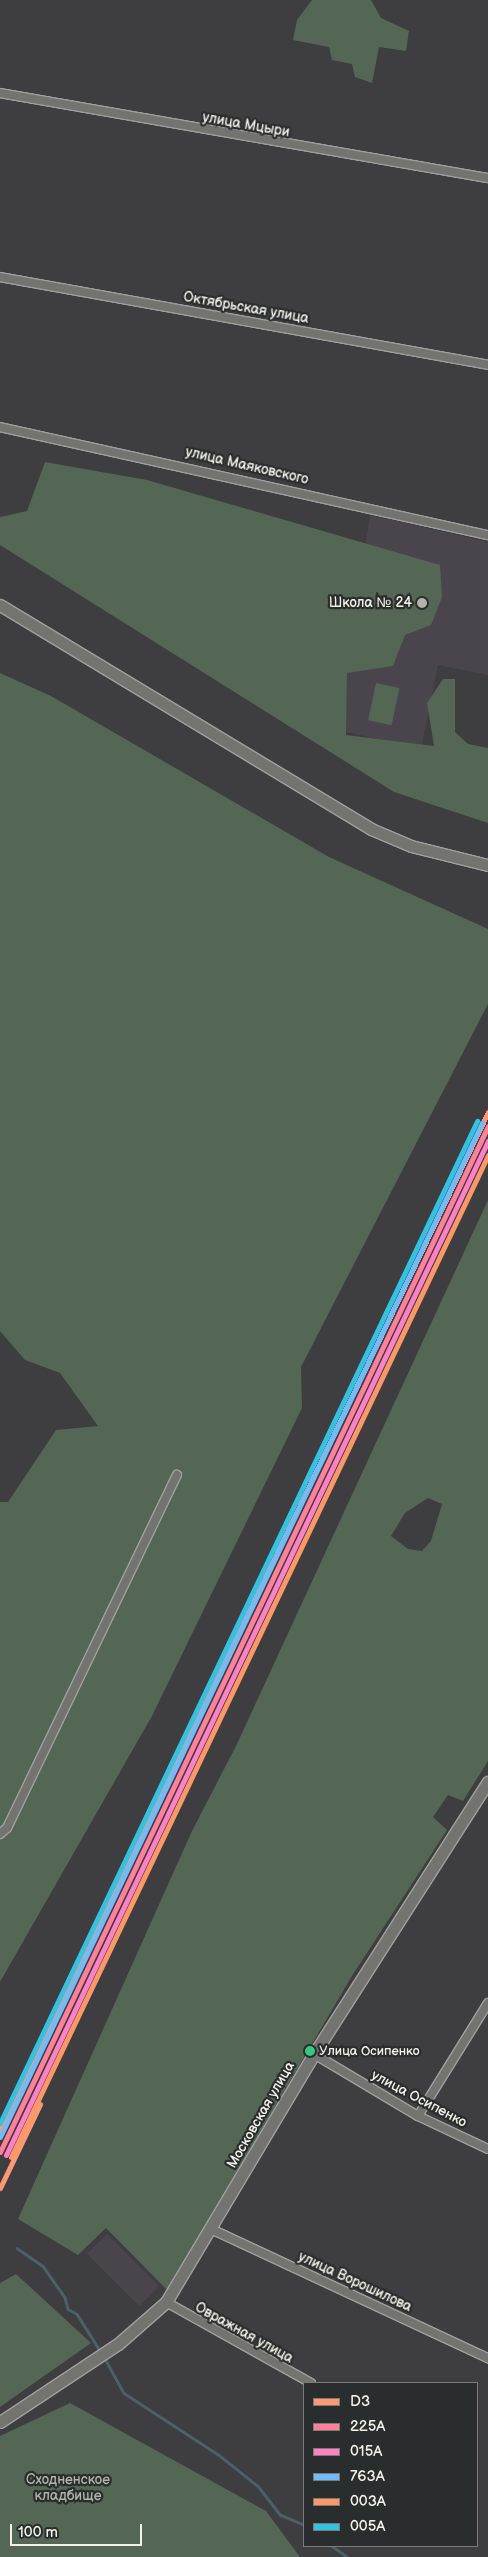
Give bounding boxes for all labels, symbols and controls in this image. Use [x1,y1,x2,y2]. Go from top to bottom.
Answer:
street label: улица Мцыри [201,109,291,141]
street label: Октябрьская улица [182,289,310,327]
street label: улица Маяковского [184,444,310,488]
place label: Школа № 24 [329,595,412,611]
marker: Школа № 24 [416,597,428,609]
place label: Улица Осипенко [319,2043,420,2059]
marker: Улица Осипенко [305,2046,315,2056]
street label: Московская улица [224,2059,298,2171]
street label: улица Осипенко [368,2067,470,2131]
street label: улица Ворошилова [296,2248,414,2316]
street label: Овражная улица [192,2299,296,2367]
legend [303,2382,478,2547]
text: D3 [350,2392,370,2411]
text: 225А [350,2417,385,2436]
text: 015А [350,2442,382,2461]
text: 763А [350,2467,385,2486]
park label: Сходненское кладбище [26,2472,110,2504]
text: 003А [350,2492,386,2511]
scale bar [12,2514,145,2546]
text: 005А [350,2517,385,2536]
text: 100 m [18,2523,58,2542]

